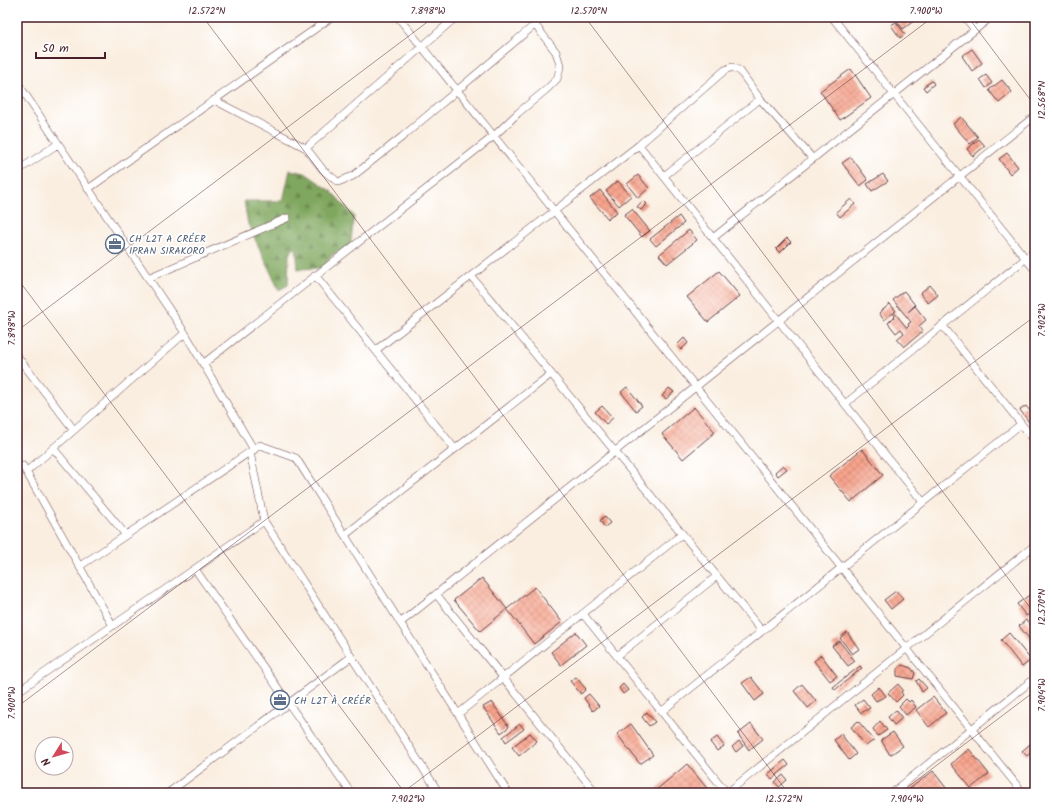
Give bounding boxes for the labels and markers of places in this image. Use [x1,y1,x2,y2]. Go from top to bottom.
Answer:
place label: CH L2T A CRÉER IPRAN SIRAKORO [129,231,206,259]
office icon: CH L2T A CRÉER IPRAN SIRAKORO [104,233,126,255]
office icon: CH L2T À CRÉÉR [269,689,291,711]
place label: CH L2T À CRÉÉR [294,693,371,709]

